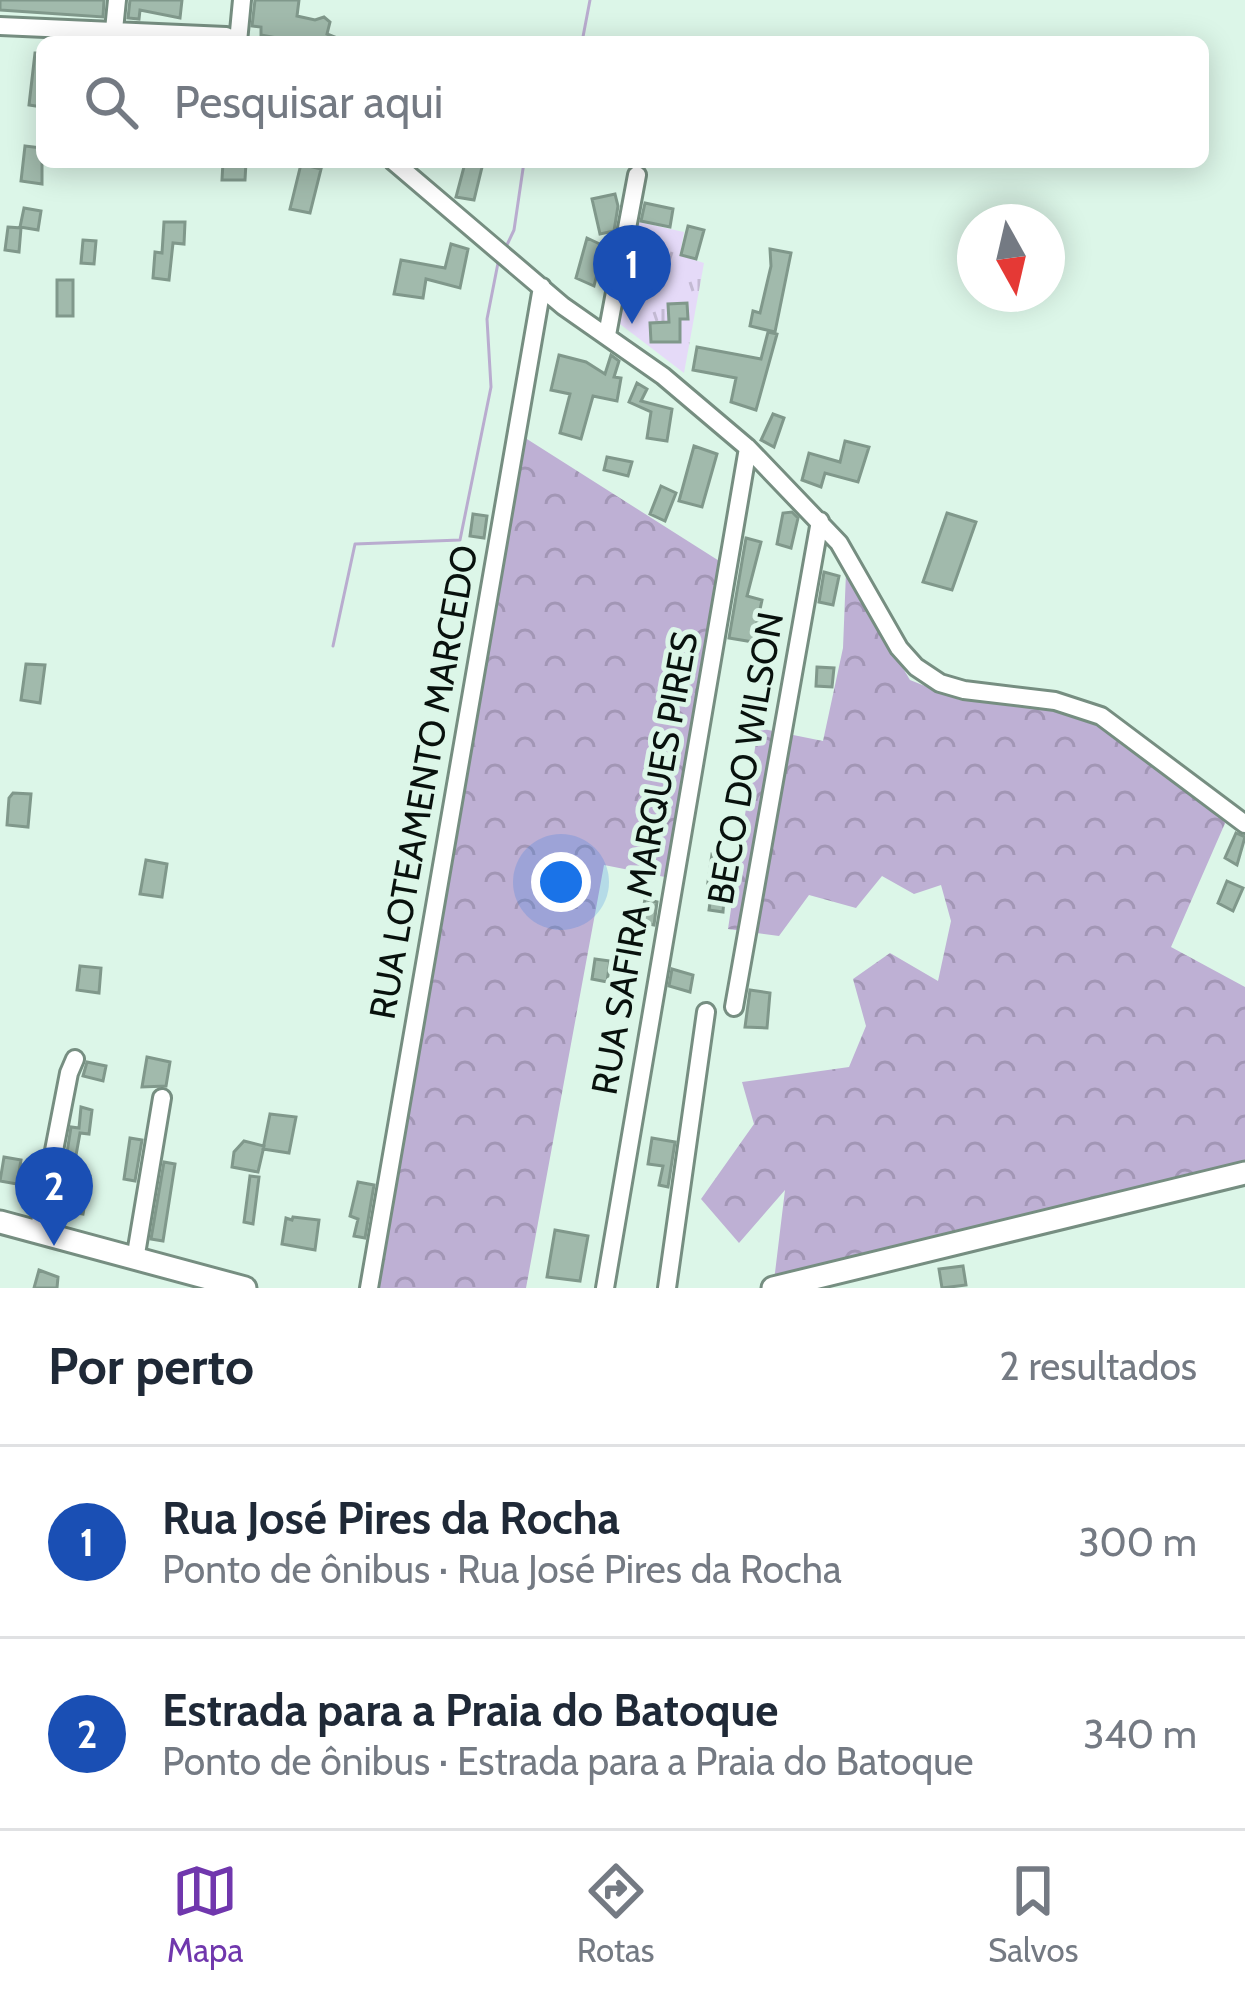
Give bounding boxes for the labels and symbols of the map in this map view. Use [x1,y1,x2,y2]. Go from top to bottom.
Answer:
north arrow [957,204,1065,312]
pin: 1 [593,225,671,324]
street label: RUA LOTEAMENTO MARCEDO [360,542,486,1022]
street label: BECO DO WILSON [698,608,792,908]
street label: RUA SAFIRA MARQUES PIRES [582,628,706,1098]
your location [531,852,591,912]
pin: 2 [15,1147,93,1246]

